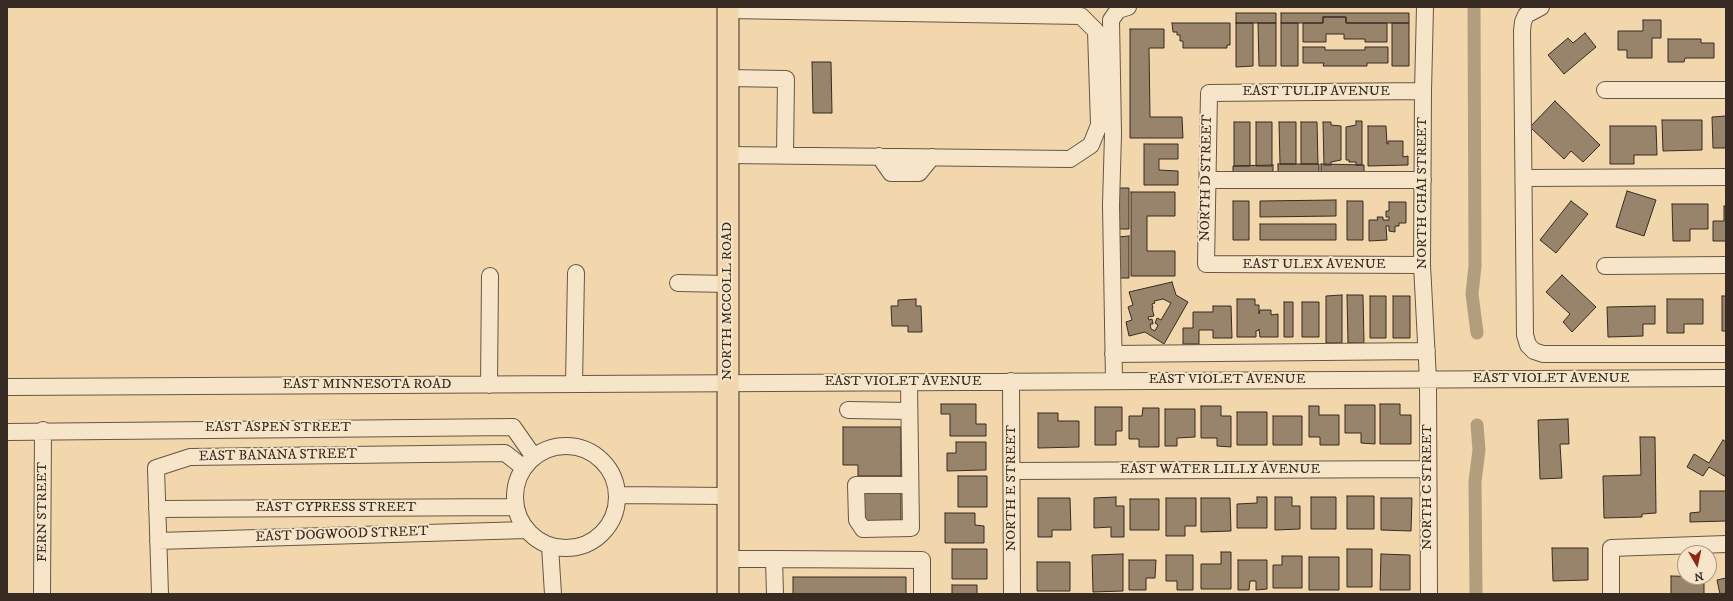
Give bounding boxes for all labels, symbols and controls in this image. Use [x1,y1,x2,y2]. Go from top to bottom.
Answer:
street label: EAST TULIP AVENUE [1242,84,1390,100]
street label: NORTH D STREET [1197,114,1217,242]
street label: NORTH CHAI STREET [1415,117,1431,269]
street label: NORTH MCCOLL ROAD [720,222,736,380]
street label: EAST ULEX AVENUE [1242,257,1386,273]
street label: EAST VIOLET AVENUE [1472,371,1630,387]
street label: EAST VIOLET AVENUE [1148,372,1306,388]
street label: EAST VIOLET AVENUE [824,374,982,390]
street label: EAST MINNESOTA ROAD [283,377,451,393]
street label: EAST ASPEN STREET [205,420,351,436]
street label: NORTH C STREET [1420,424,1436,550]
street label: NORTH E STREET [1004,425,1020,551]
street label: EAST BANANA STREET [199,446,357,466]
street label: FERN STREET [35,462,51,562]
street label: EAST WATER LILLY AVENUE [1120,462,1320,478]
street label: EAST CYPRESS STREET [256,500,416,516]
street label: EAST DOGWOOD STREET [255,524,429,546]
north arrow [1677,545,1717,585]
text: N [1693,568,1704,583]

